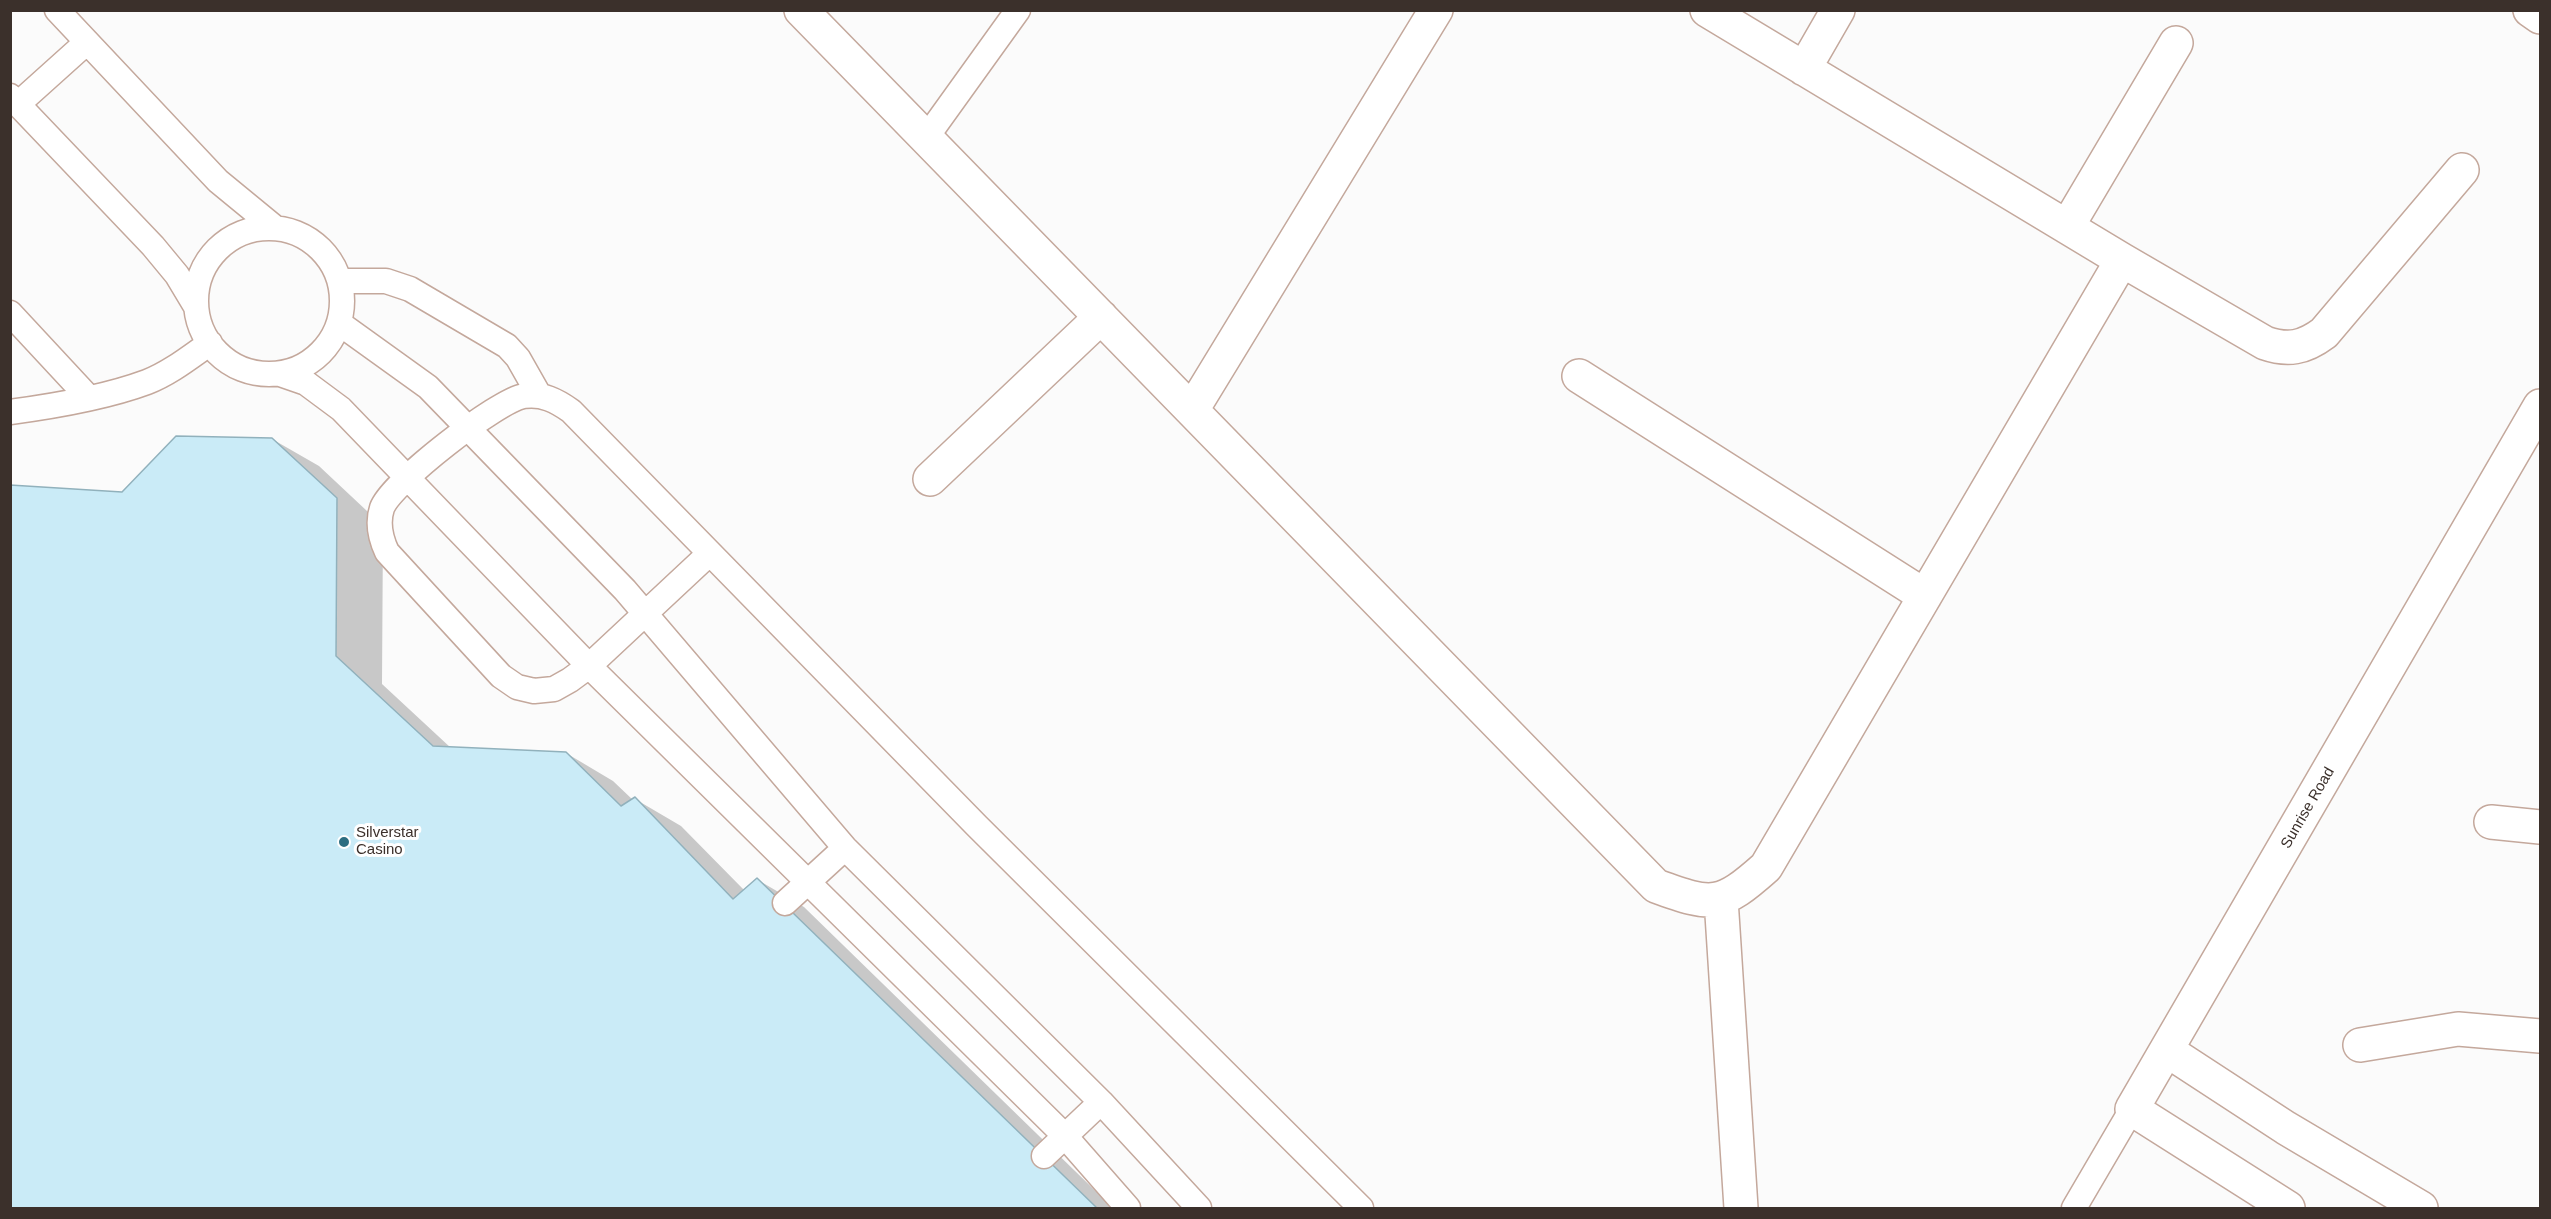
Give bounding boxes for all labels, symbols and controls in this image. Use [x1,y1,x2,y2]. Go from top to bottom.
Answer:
street label: Sunrise Road [2277,764,2339,852]
place label: Silverstar Casino [356,824,419,859]
marker: Silverstar Casino [337,835,351,849]

